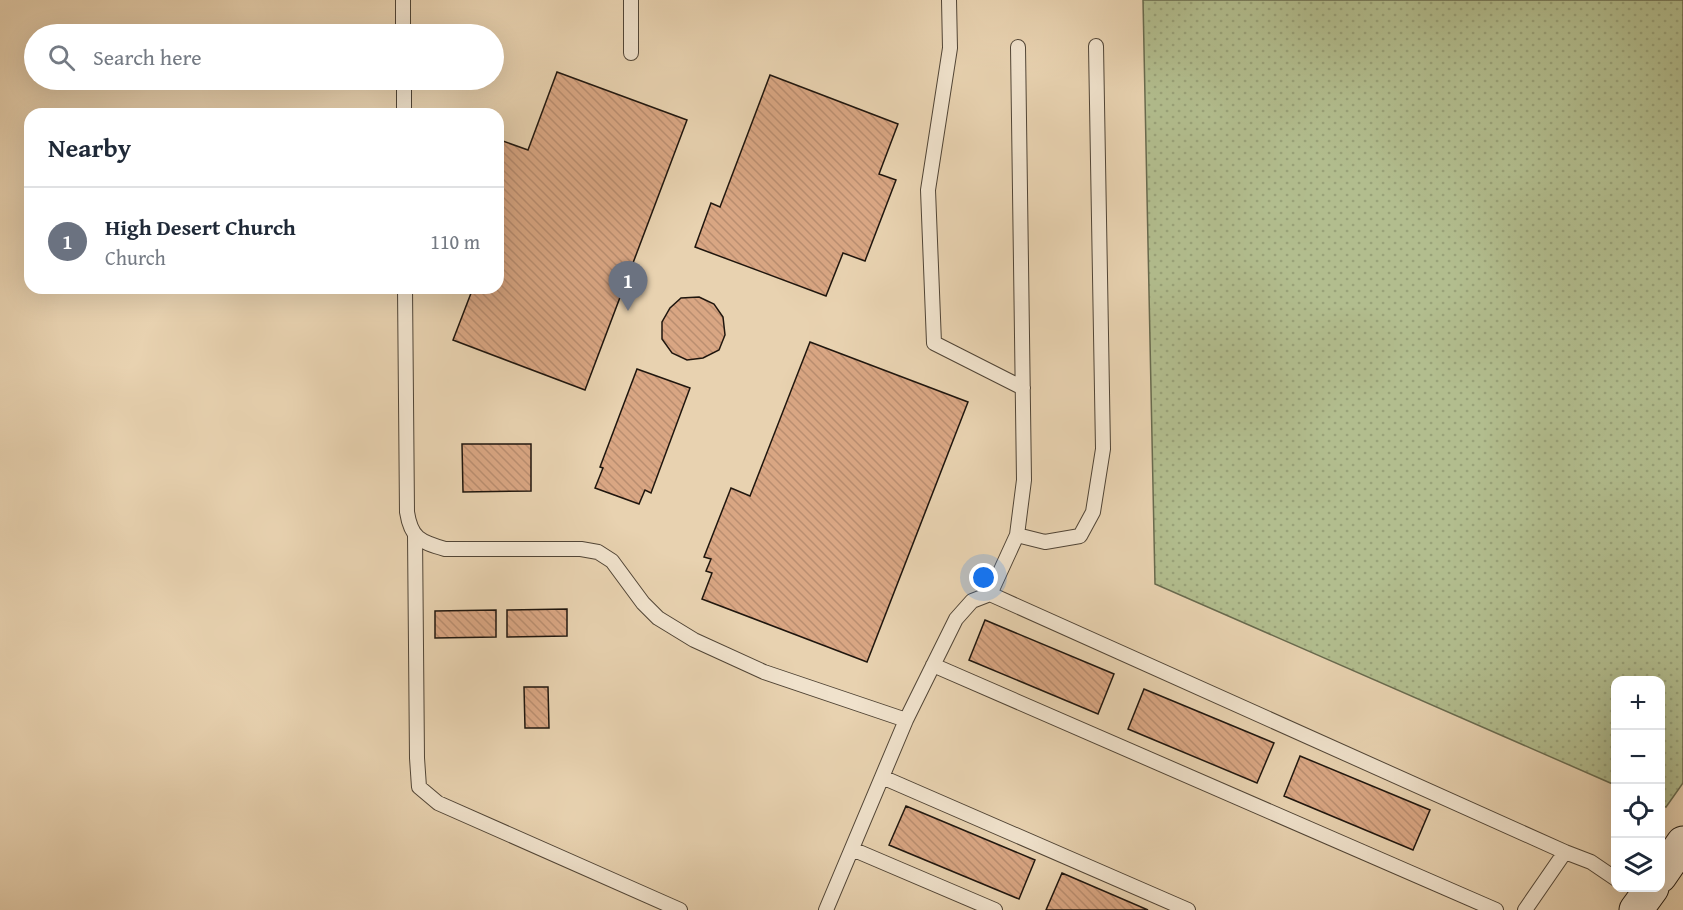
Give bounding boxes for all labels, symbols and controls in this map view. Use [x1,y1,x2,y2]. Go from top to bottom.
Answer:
search box [24,24,504,90]
icon: search [45,41,78,74]
text: Search here [93,41,202,73]
text: Nearby [48,128,131,167]
text: High Desert Church [105,211,296,243]
text: 1 [62,227,73,256]
text: 110 m [430,227,480,256]
text: Church [105,243,166,272]
pin: 1 [608,262,648,311]
your location [969,563,998,592]
map controls [1611,676,1665,892]
button: + [1611,676,1665,730]
button: − [1611,730,1665,784]
button: locate [1611,784,1665,838]
button: layers [1611,838,1665,892]

